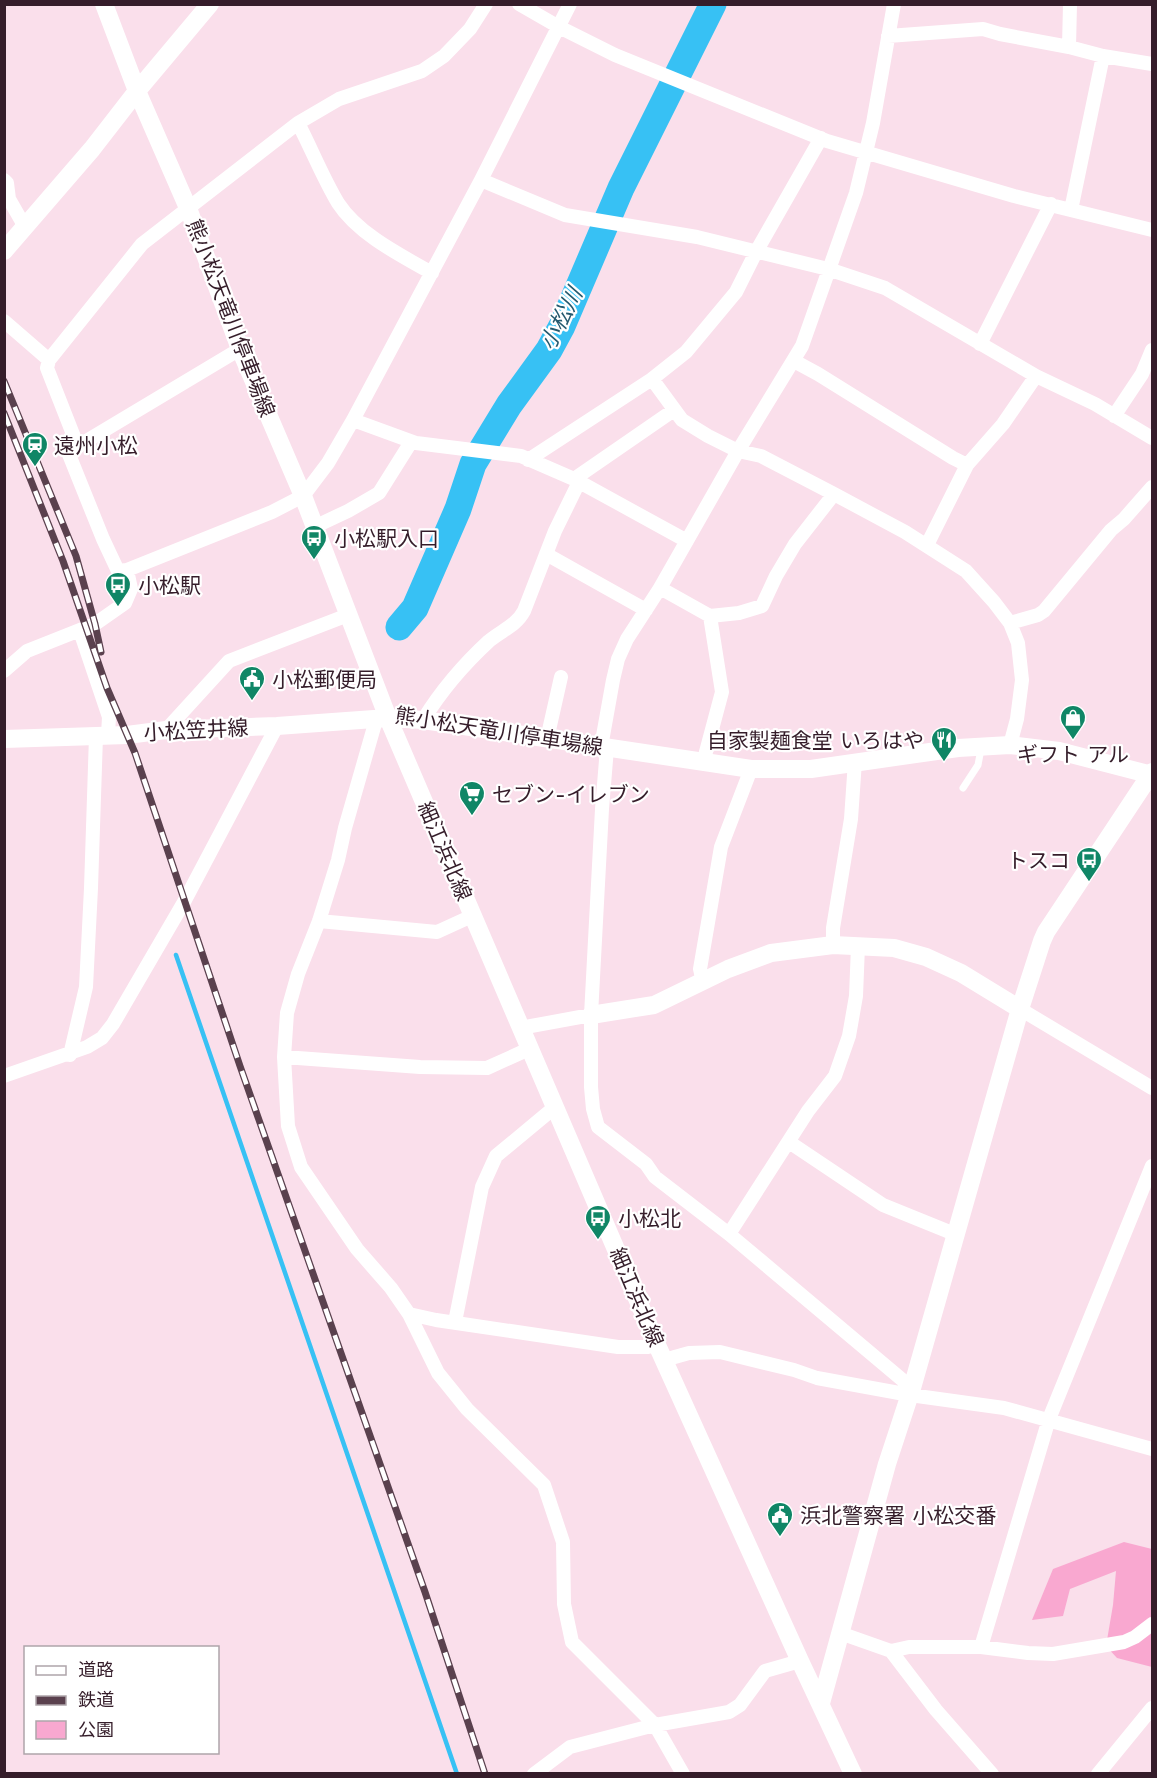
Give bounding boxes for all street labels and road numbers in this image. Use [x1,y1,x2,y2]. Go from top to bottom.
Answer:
street label: 熊小松天竜川停車場線 [182,215,280,421]
street label: 熊小松天竜川停車場線 [393,702,605,760]
street label: 小松笠井線 [143,715,249,745]
street label: 細江浜北線 [413,798,477,904]
street label: 細江浜北線 [605,1244,669,1350]

